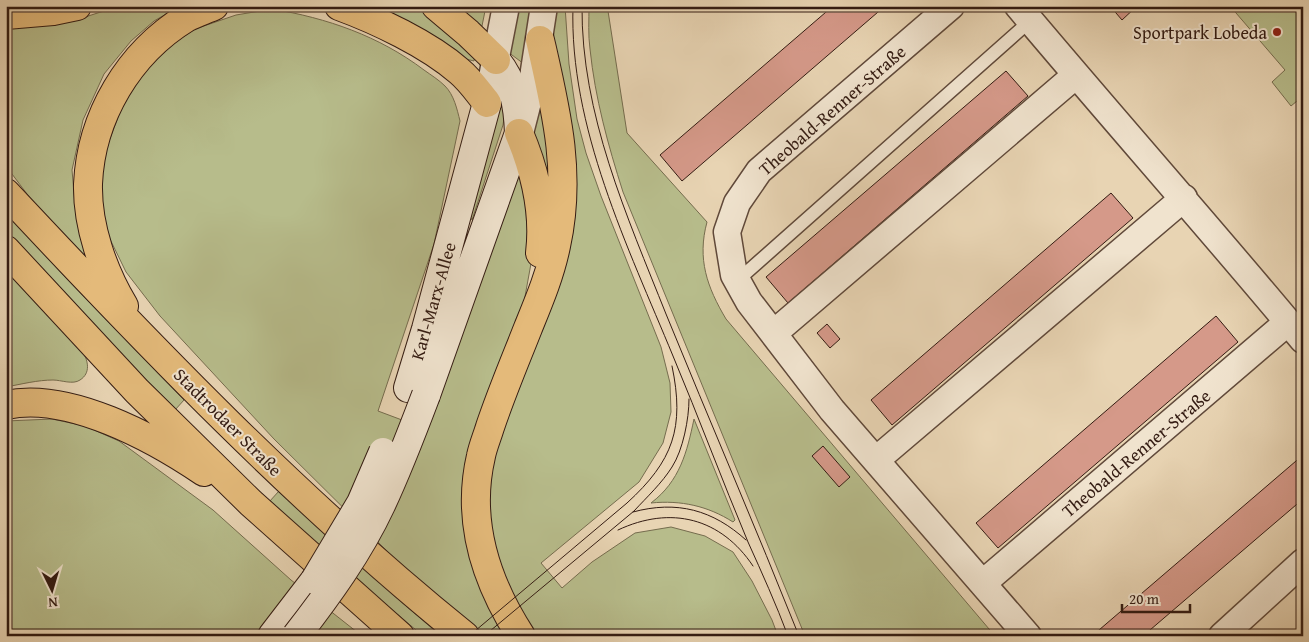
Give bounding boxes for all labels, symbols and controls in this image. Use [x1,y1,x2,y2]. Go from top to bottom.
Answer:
place label: Sportpark Lobeda [1133,19,1267,46]
marker: Sportpark Lobeda [1271,26,1283,38]
street label: Theobald-Renner-Straße [752,38,912,182]
street label: Karl-Marx-Allee [403,239,463,363]
street label: Stadtrodaer Straße [168,362,288,482]
street label: Theobald-Renner-Straße [1056,382,1216,524]
north arrow [28,564,78,614]
scale bar [1122,582,1189,614]
text: 20 m [1129,588,1160,609]
text: N [47,593,59,613]

